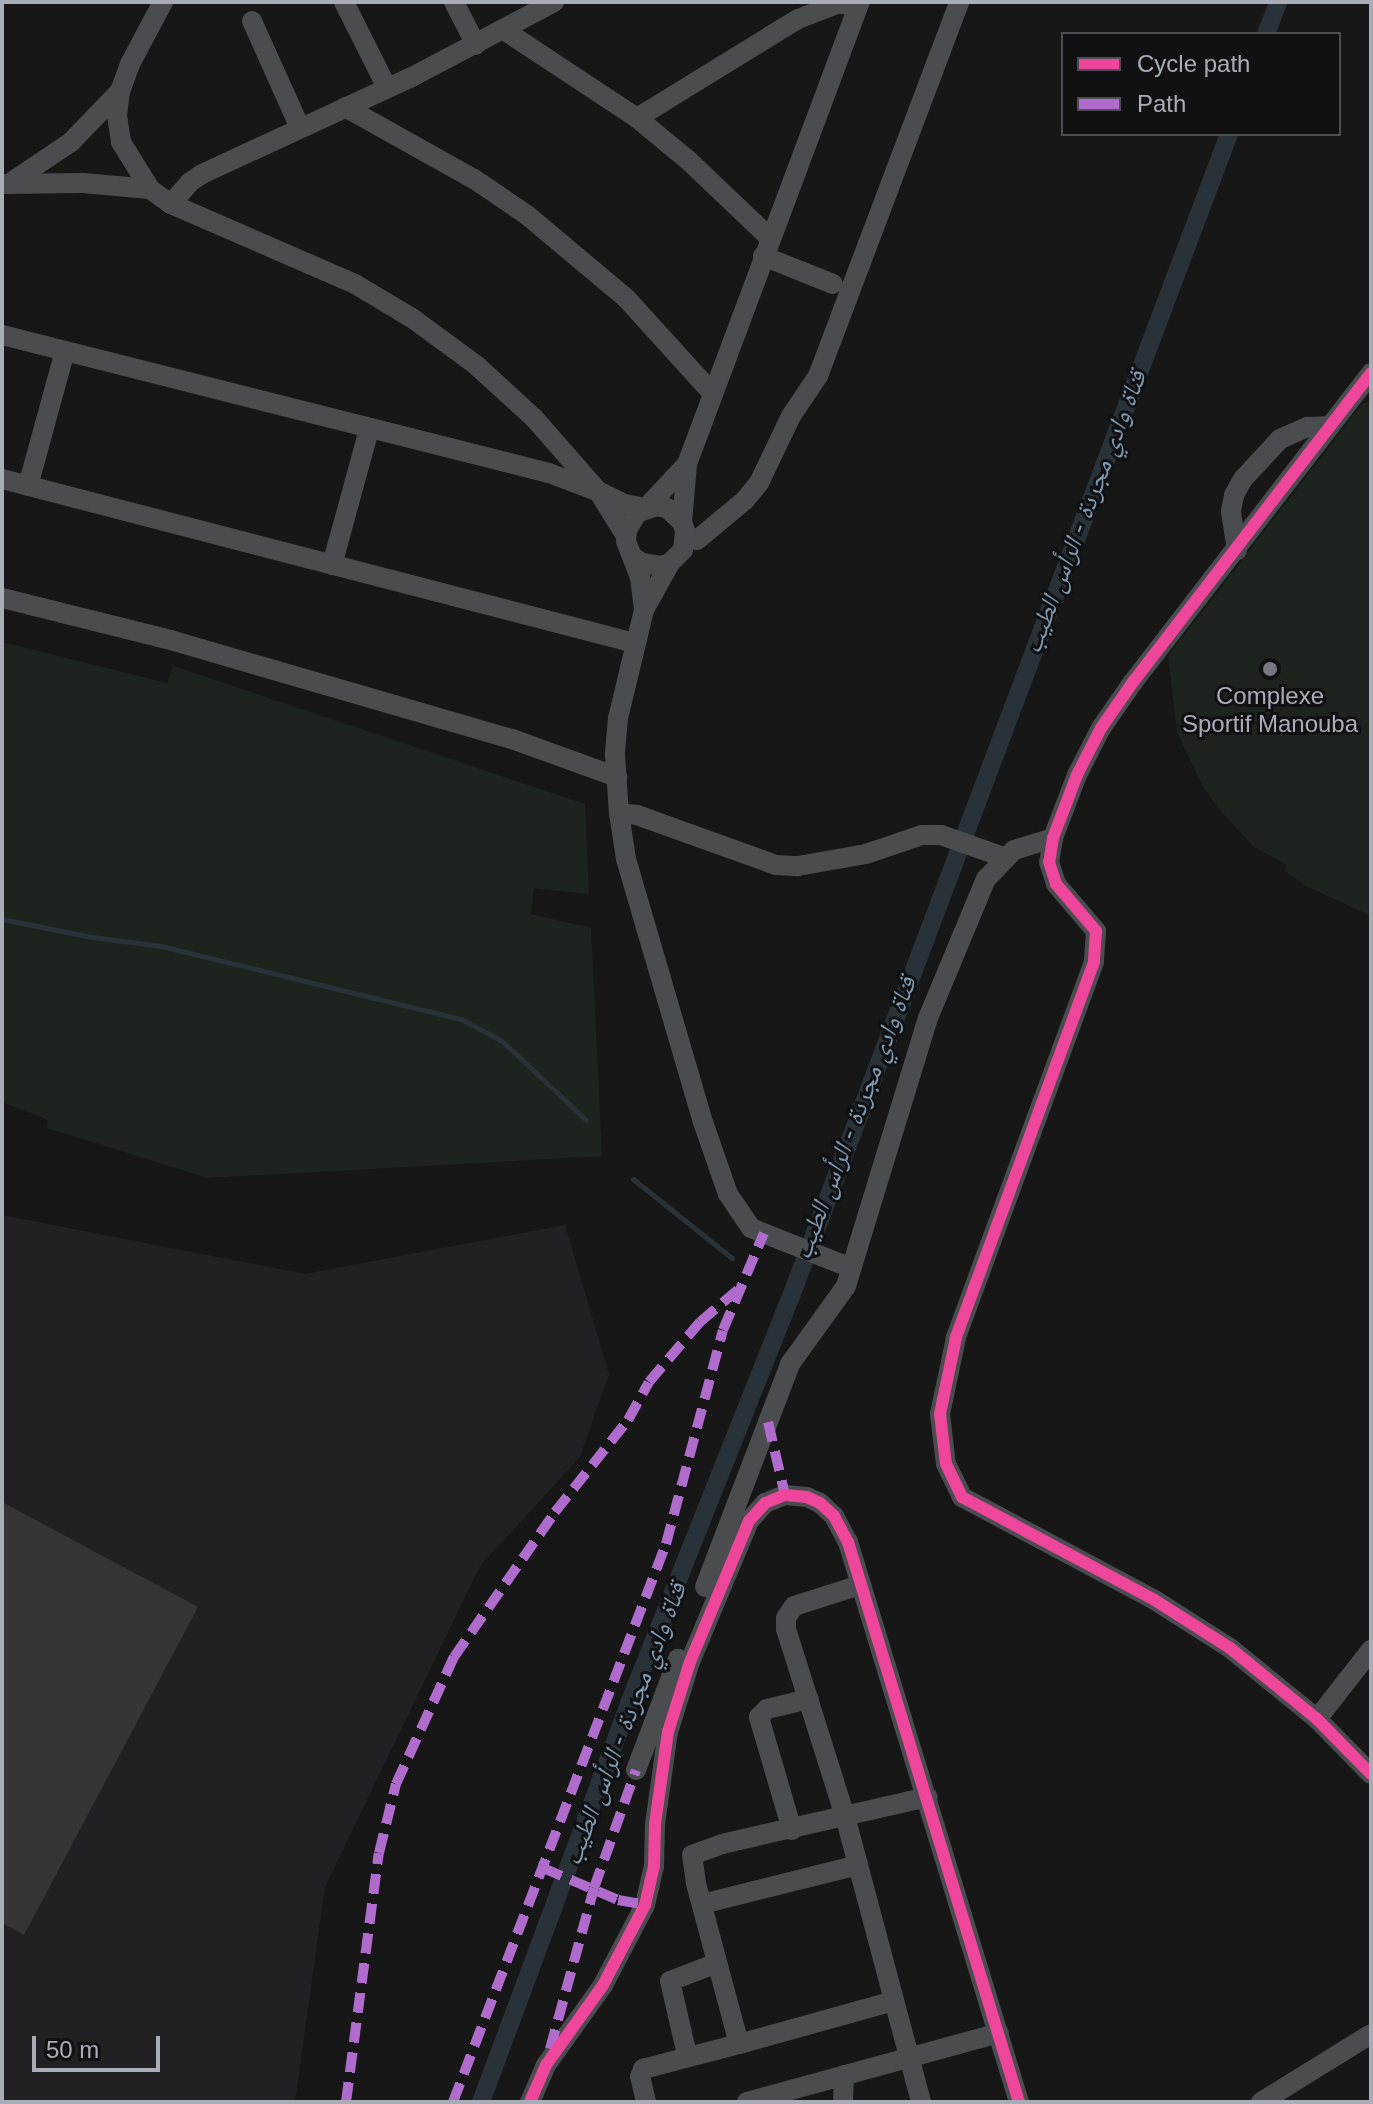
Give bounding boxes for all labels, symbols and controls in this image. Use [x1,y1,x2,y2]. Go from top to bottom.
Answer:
legend [1061,32,1341,136]
text: Cycle path [1137,50,1250,77]
text: Path [1137,90,1186,117]
water label: قناة وادي مجردة - الرأس الطيب [1017,366,1153,658]
marker: Complexe Sportif Manouba [1261,660,1279,678]
place label: Complexe Sportif Manouba [1182,682,1358,738]
water label: قناة وادي مجردة - الرأس الطيب [787,972,923,1264]
water label: قناة وادي مجردة - الرأس الطيب [557,1578,693,1870]
scale bar [36,2020,164,2070]
text: 50 m [46,2036,99,2063]

